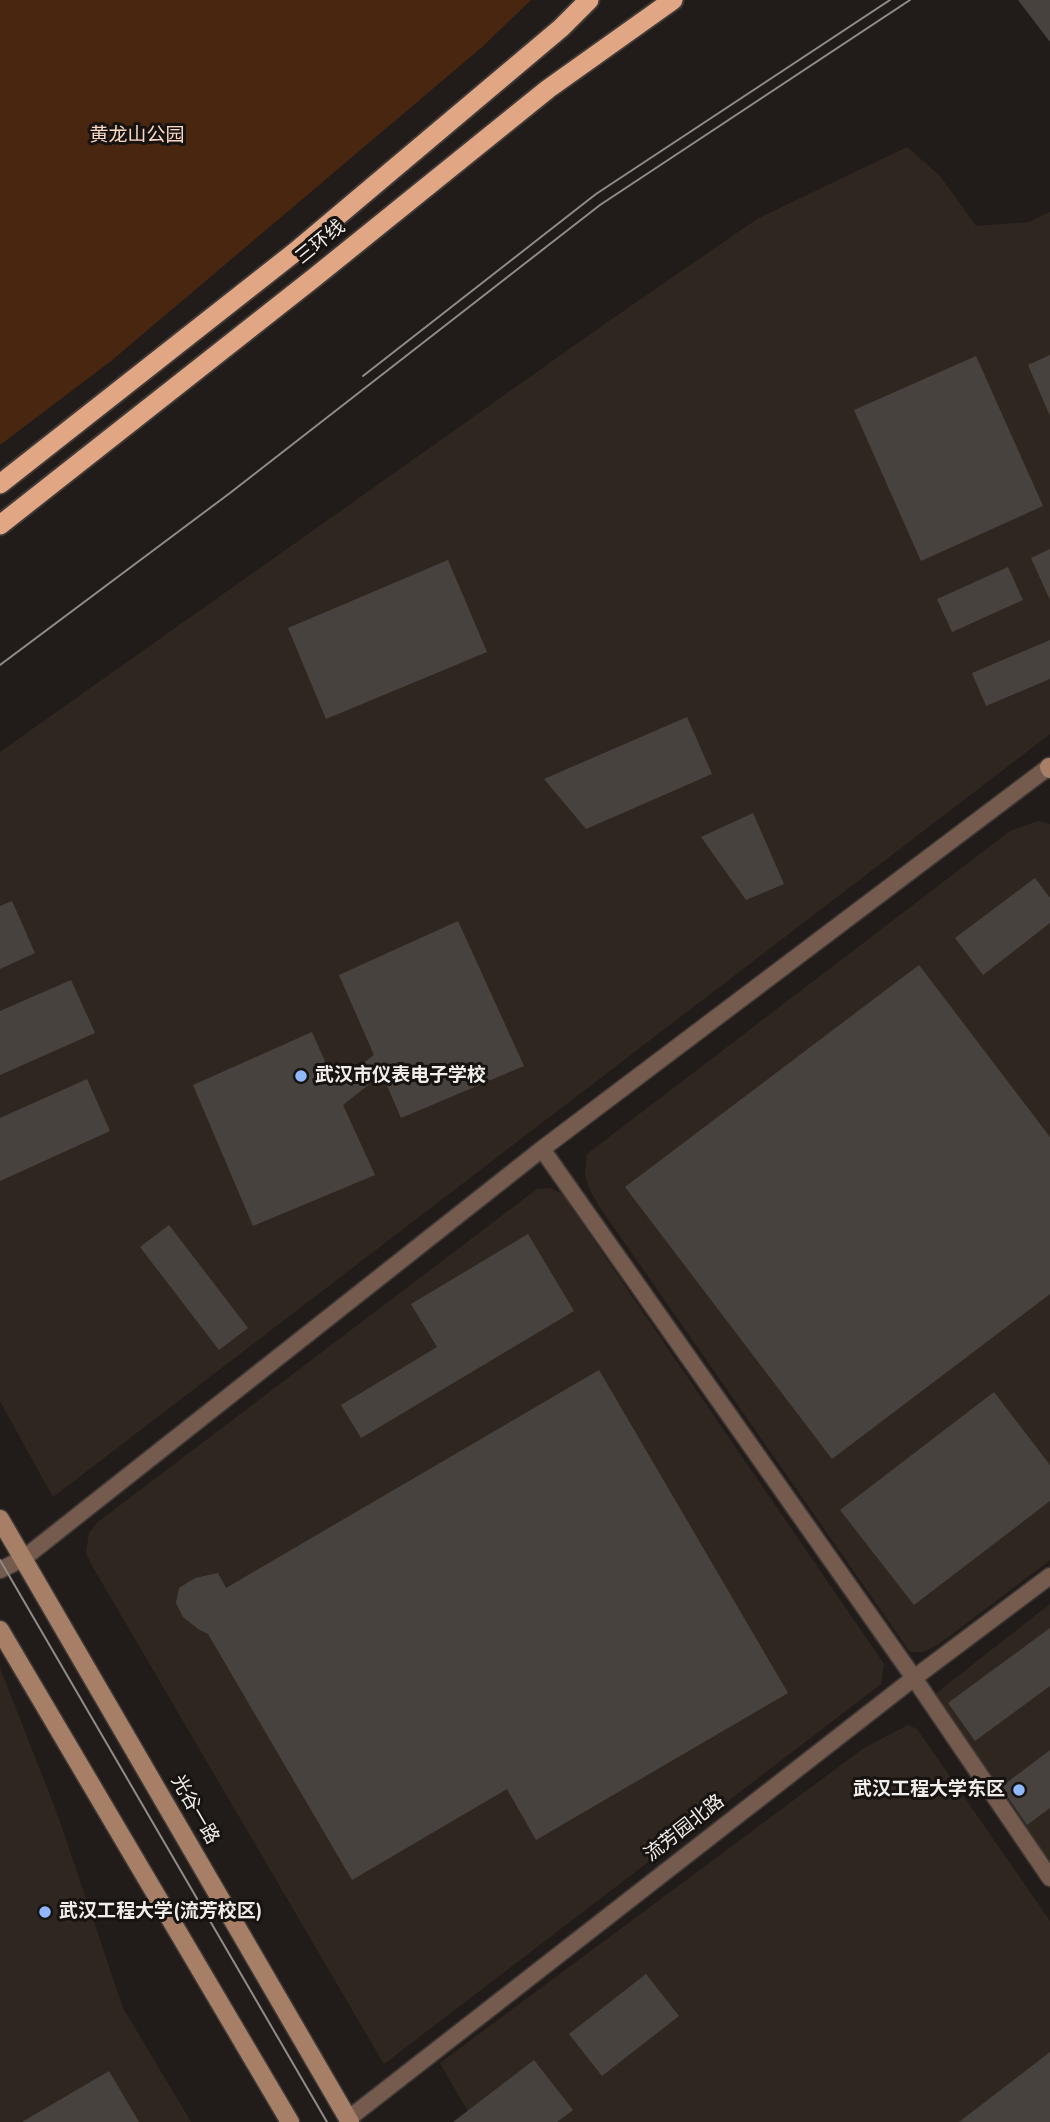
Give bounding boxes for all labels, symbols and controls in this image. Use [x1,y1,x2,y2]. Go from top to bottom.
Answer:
park label: 黄龙山公园 [90,125,184,147]
street label: 三环线 [292,216,350,270]
place label: 武汉市仪表电子学校 [315,1065,486,1087]
marker: 武汉市仪表电子学校 [293,1068,309,1084]
street label: 光谷一路 [165,1771,223,1849]
place label: 武汉工程大学东区 [853,1779,1005,1801]
marker: 武汉工程大学东区 [1011,1782,1027,1798]
street label: 流芳园北路 [641,1791,729,1867]
place label: 武汉工程大学(流芳校区) [59,1901,263,1923]
marker: 武汉工程大学(流芳校区) [37,1904,53,1920]

